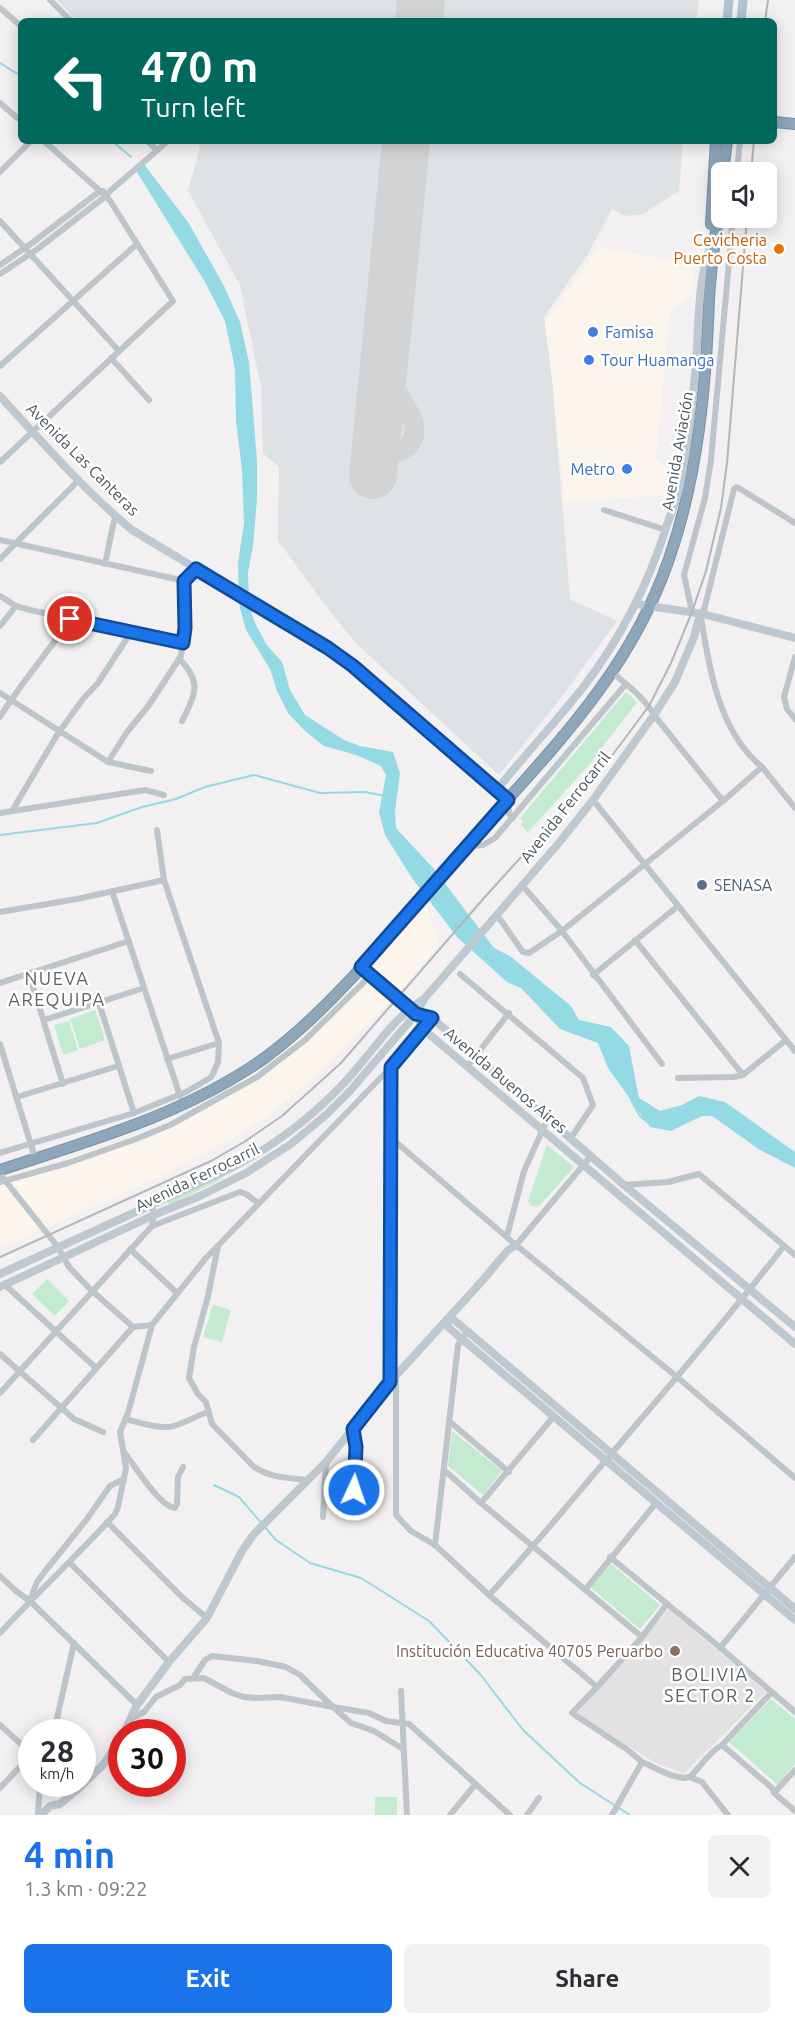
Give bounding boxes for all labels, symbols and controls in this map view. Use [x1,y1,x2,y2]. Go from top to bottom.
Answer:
icon: left [42,42,120,120]
text: 470 m [141,43,258,90]
text: Turn left [141,92,245,122]
map controls [711,162,777,228]
button: sound [711,162,777,228]
place label: Cevicheria Puerto Costa [674,231,767,267]
marker: Cevicheria Puerto Costa [772,242,786,256]
place label: Famisa [605,323,654,341]
marker: Famisa [586,325,600,339]
place label: Tour Huamanga [601,351,714,369]
marker: Tour Huamanga [582,353,596,367]
street label: Avenida Aviación [658,390,696,512]
street label: Avenida Las Canteras [23,399,143,519]
place label: Metro [571,460,615,478]
marker: Metro [620,462,634,476]
pin [44,593,95,644]
icon: arrive [53,602,86,635]
street label: Avenida Ferrocarril [516,748,614,866]
place label: SENASA [714,876,773,894]
marker: SENASA [695,878,709,892]
district label: NUEVA AREQUIPA [8,968,106,1010]
street label: Avenida Buenos Aires [441,1023,571,1137]
street label: Avenida Ferrocarril [132,1139,262,1215]
position arrow [322,1458,386,1522]
place label: Institución Educativa 40705 Peruarbo [396,1642,663,1660]
marker: Institución Educativa 40705 Peruarbo [668,1644,682,1658]
district label: BOLIVIA SECTOR 2 [664,1664,756,1705]
speed limit sign: 30 [108,1719,186,1797]
text: 28 [40,1734,74,1768]
text: km/h [40,1765,74,1782]
text: 4 min [24,1834,115,1875]
button: close [708,1835,771,1898]
text: 1.3 km · 09:22 [24,1877,148,1900]
button: Exit [24,1944,392,2013]
button: Share [404,1944,771,2013]

